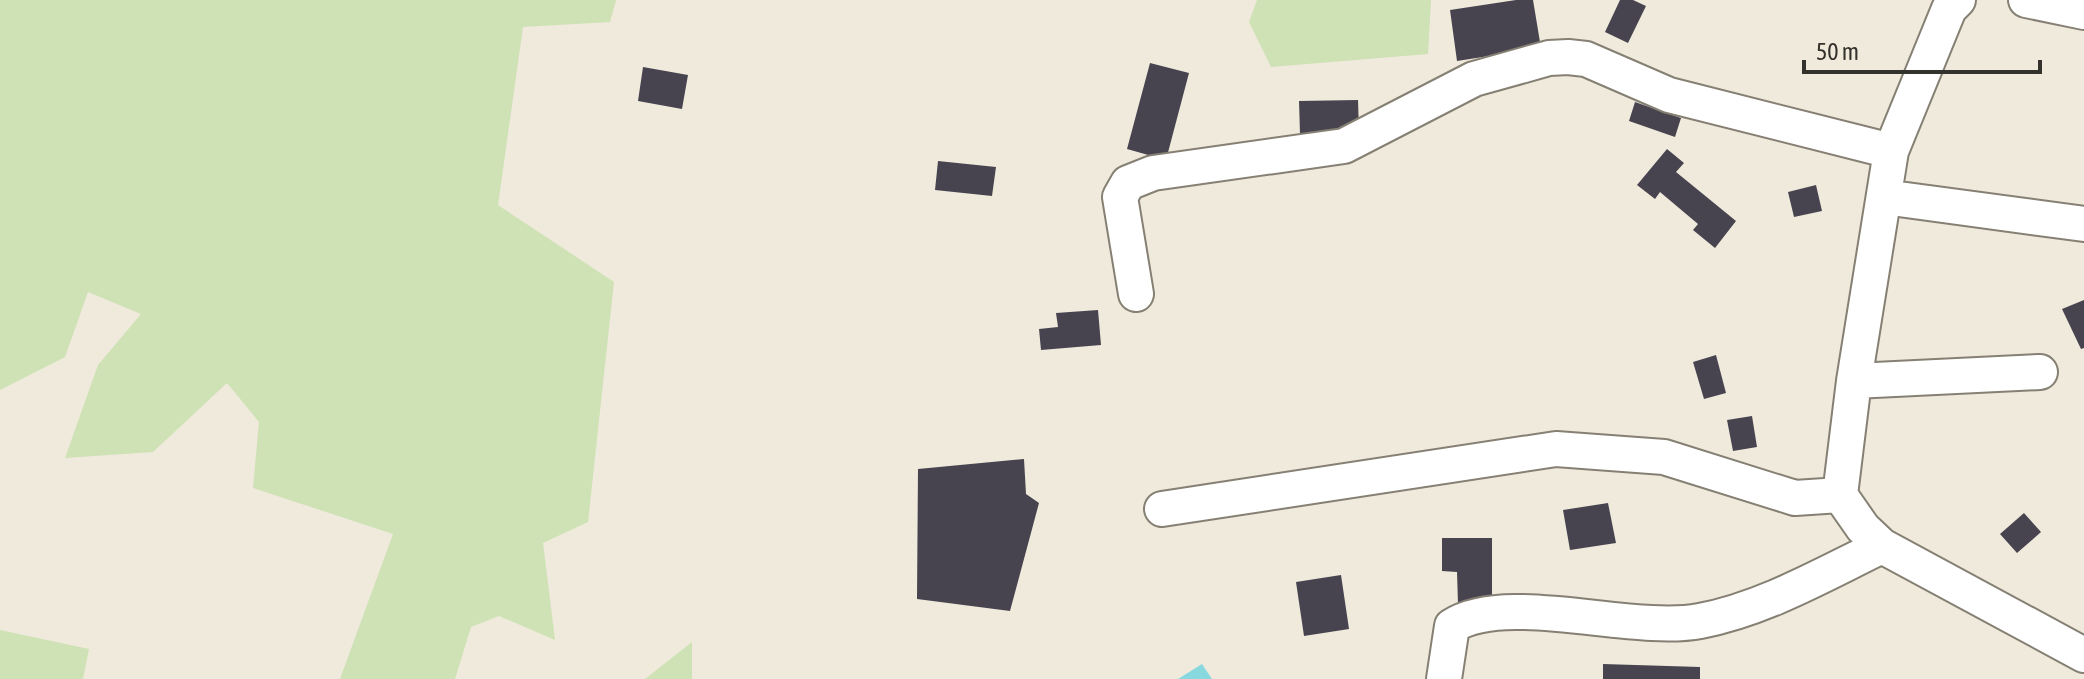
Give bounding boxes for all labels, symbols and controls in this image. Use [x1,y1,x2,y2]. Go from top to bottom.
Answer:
scale bar [1804,24,2040,74]
text: 50 m [1816,38,1859,65]

